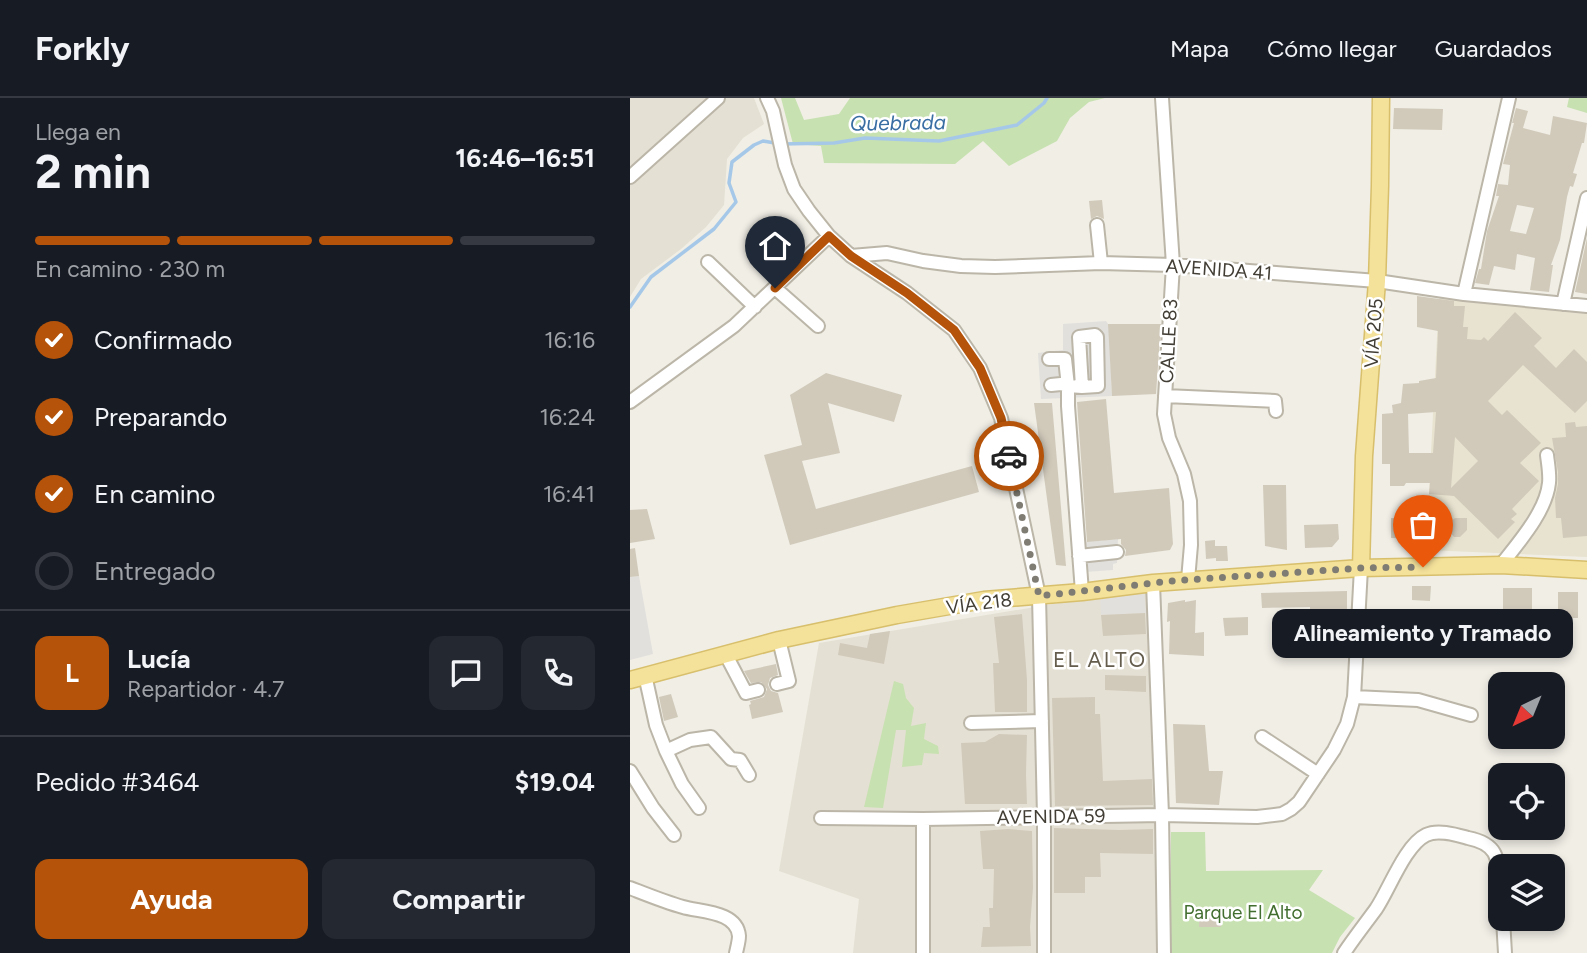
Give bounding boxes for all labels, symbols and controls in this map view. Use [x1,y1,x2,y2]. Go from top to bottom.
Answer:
text: Forkly [35,29,130,68]
text: Mapa [1170,34,1229,63]
text: Cómo llegar [1267,34,1397,63]
text: Guardados [1435,34,1552,63]
water label: Quebrada [850,109,946,136]
text: Llega en [35,118,121,146]
text: 16:46–16:51 [455,142,595,174]
text: 2 min [35,144,151,200]
pin [745,216,805,288]
icon: home [756,227,794,265]
street label: AVENIDA 41 [1165,254,1273,285]
text: En camino · 230 m [35,255,225,283]
street label: VÍA 205 [1360,297,1387,369]
street label: CALLE 83 [1155,298,1182,384]
icon: check [35,321,73,359]
text: Confirmado [94,324,232,356]
text: 16:16 [544,326,595,354]
icon: check [35,398,73,436]
text: Preparando [94,401,227,433]
text: 16:24 [540,403,595,431]
courier [974,421,1044,491]
icon: car [990,437,1028,475]
icon: check [35,475,73,513]
text: En camino [94,478,215,510]
text: 16:41 [543,480,595,508]
pin [1393,495,1453,567]
icon: bag [1404,506,1442,544]
text: Entregado [94,555,216,587]
street label: VÍA 218 [945,588,1013,619]
callout: Alineamiento y Tramado [1272,609,1574,658]
text: Alineamiento y Tramado [1294,619,1551,647]
button: chat [429,636,503,710]
button: phone [521,636,595,710]
text: Lucía [127,643,191,675]
district label: EL ALTO [1053,647,1147,672]
text: L [65,657,79,689]
north arrow [1488,672,1564,749]
map controls [1488,672,1565,931]
text: Repartidor · 4.7 [127,675,284,703]
button: locate [1488,763,1565,840]
text: Pedido #3464 [35,766,200,798]
text: $19.04 [515,766,595,798]
street label: AVENIDA 59 [997,804,1106,829]
button: layers [1488,854,1565,931]
button: Ayuda [35,859,308,939]
button: Compartir [322,859,595,939]
park label: Parque El Alto [1184,901,1302,924]

